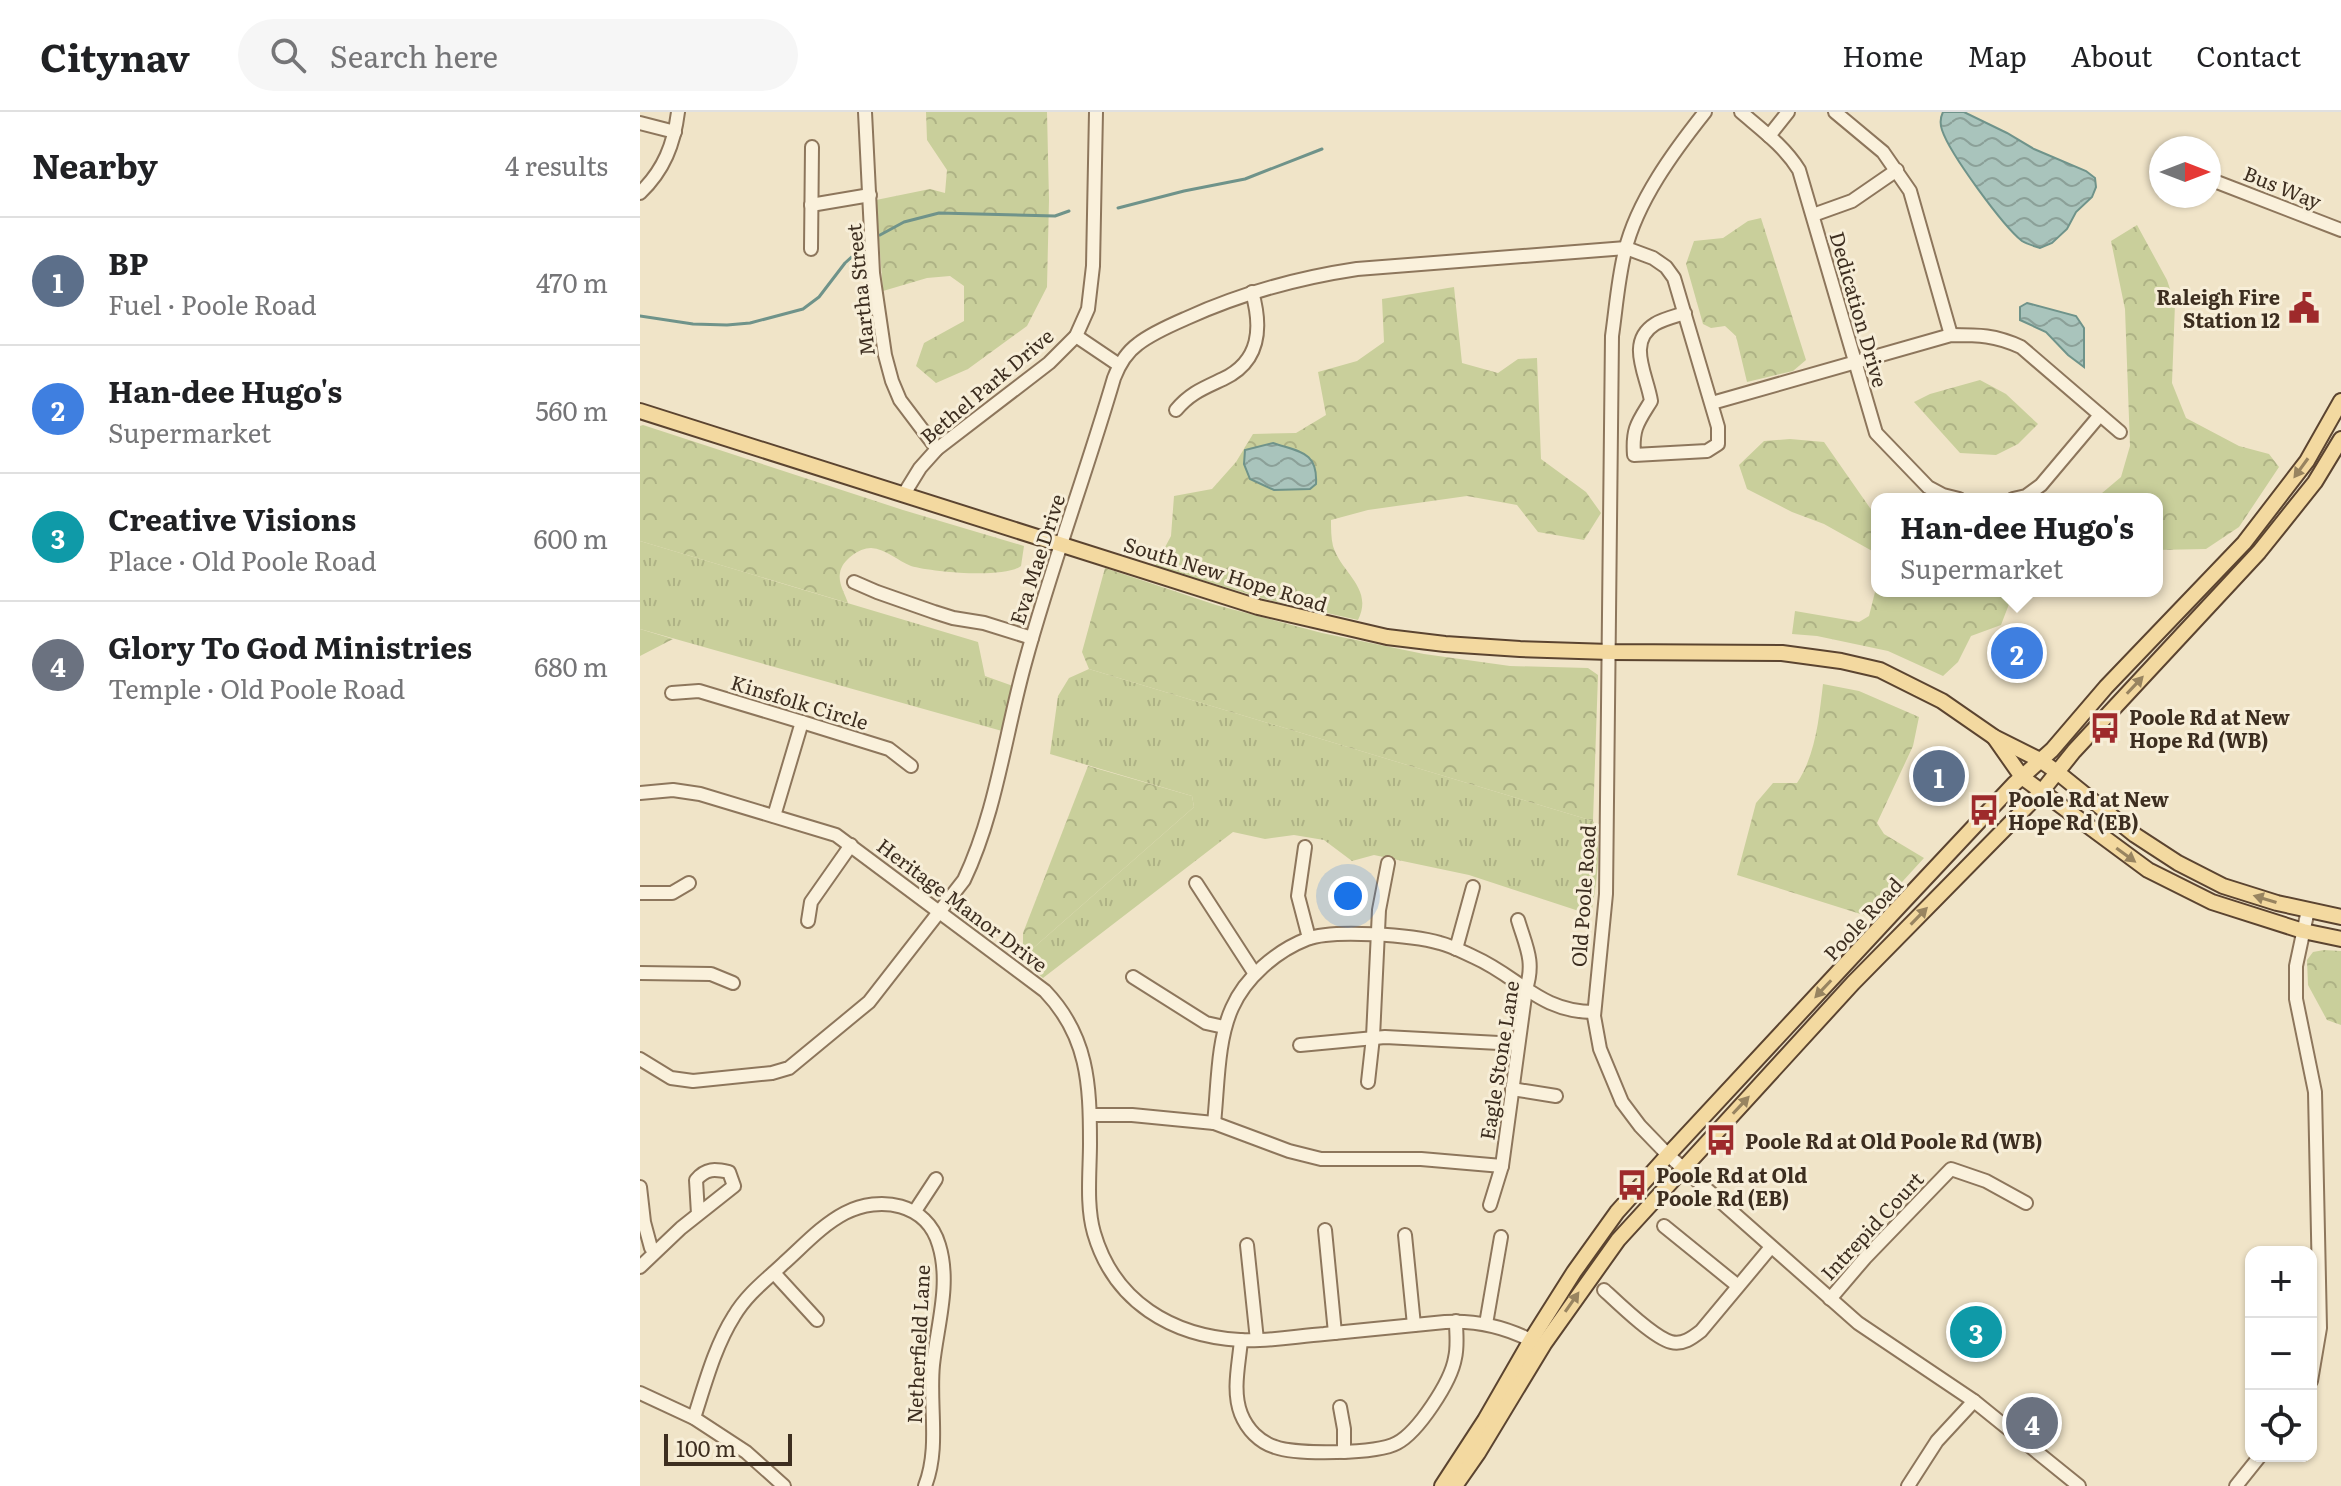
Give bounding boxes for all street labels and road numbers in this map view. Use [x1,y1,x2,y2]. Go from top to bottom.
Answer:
street label: Bus Way [2240,157,2327,215]
street label: Martha Street [837,222,881,358]
street label: Dedication Drive [1823,228,1897,390]
street label: Bethel Park Drive [913,320,1059,450]
street label: Eva Mae Drive [1001,490,1071,628]
street label: South New Hope Road [1121,528,1331,618]
street label: Kinsfolk Circle [728,666,872,736]
street label: Old Poole Road [1562,824,1602,968]
street label: Heritage Manor Drive [871,830,1055,978]
street label: Poole Road [1815,870,1909,966]
street label: Eagle Stone Lane [1471,978,1525,1142]
street label: Intrepid Court [1813,1164,1929,1286]
street label: Netherfield Lane [898,1264,936,1424]

